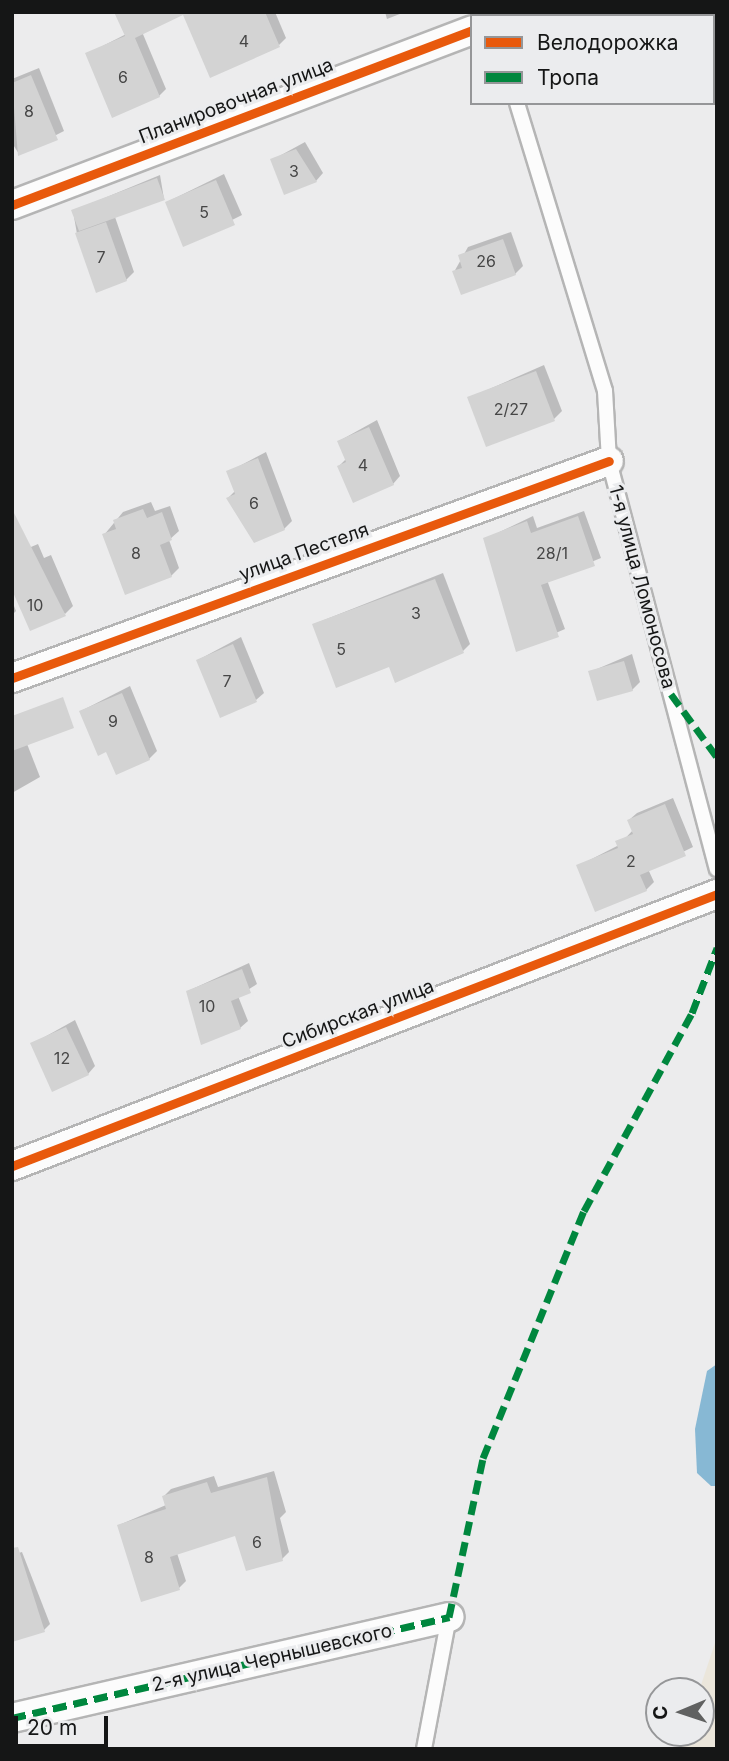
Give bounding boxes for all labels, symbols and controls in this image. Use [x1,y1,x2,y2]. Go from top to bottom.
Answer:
legend [470,14,715,105]
text: Велодорожка [537,30,679,55]
house number: 4 [239,31,249,51]
street label: Планировочная улица [136,53,336,149]
text: Тропа [537,65,599,90]
house number: 6 [118,67,128,87]
house number: 8 [24,101,34,121]
house number: 3 [289,161,299,181]
house number: 5 [199,202,209,222]
house number: 7 [96,247,106,267]
house number: 26 [476,251,496,271]
house number: 2/27 [494,399,528,419]
house number: 4 [358,455,368,475]
street label: 1-я улица Ломоносова [604,483,680,691]
house number: 6 [249,493,259,513]
street label: улица Пестеля [236,518,372,586]
house number: 8 [131,543,141,563]
house number: 28/1 [536,543,568,563]
house number: 10 [27,595,43,615]
house number: 3 [411,603,421,623]
house number: 5 [336,639,346,659]
house number: 7 [222,671,232,691]
house number: 9 [108,711,118,731]
house number: 2 [626,851,636,871]
street label: Сибирская улица [279,975,437,1053]
house number: 10 [199,996,215,1016]
house number: 12 [54,1048,70,1068]
house number: 6 [252,1532,262,1552]
house number: 8 [144,1547,154,1567]
street label: 2-я улица Чернышевского [150,1619,394,1697]
north arrow [645,1677,715,1747]
scale bar [18,1702,112,1746]
text: С [649,1705,672,1720]
text: 20 m [27,1715,77,1740]

